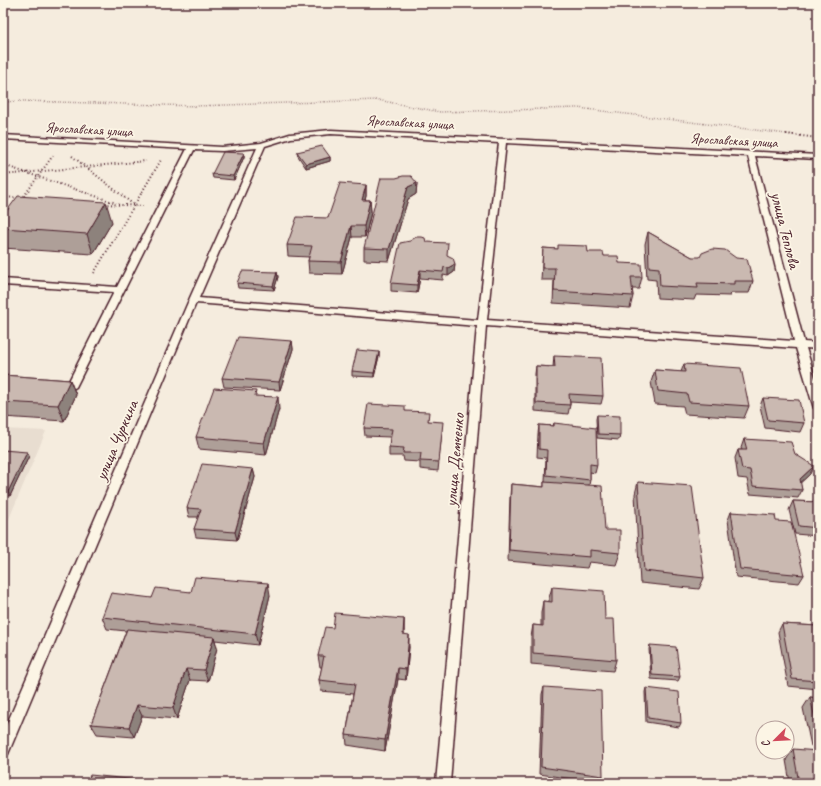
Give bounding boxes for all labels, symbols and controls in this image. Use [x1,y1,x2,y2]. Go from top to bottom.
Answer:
street label: Ярославская улица [366,112,455,133]
street label: Ярославская улица [45,119,134,140]
street label: Ярославская улица [690,130,779,151]
street label: улица Теплова [766,189,806,273]
street label: улица Чуркина [90,395,144,484]
street label: улица Демченко [440,412,469,509]
north arrow [755,720,795,760]
text: С [758,737,773,749]

